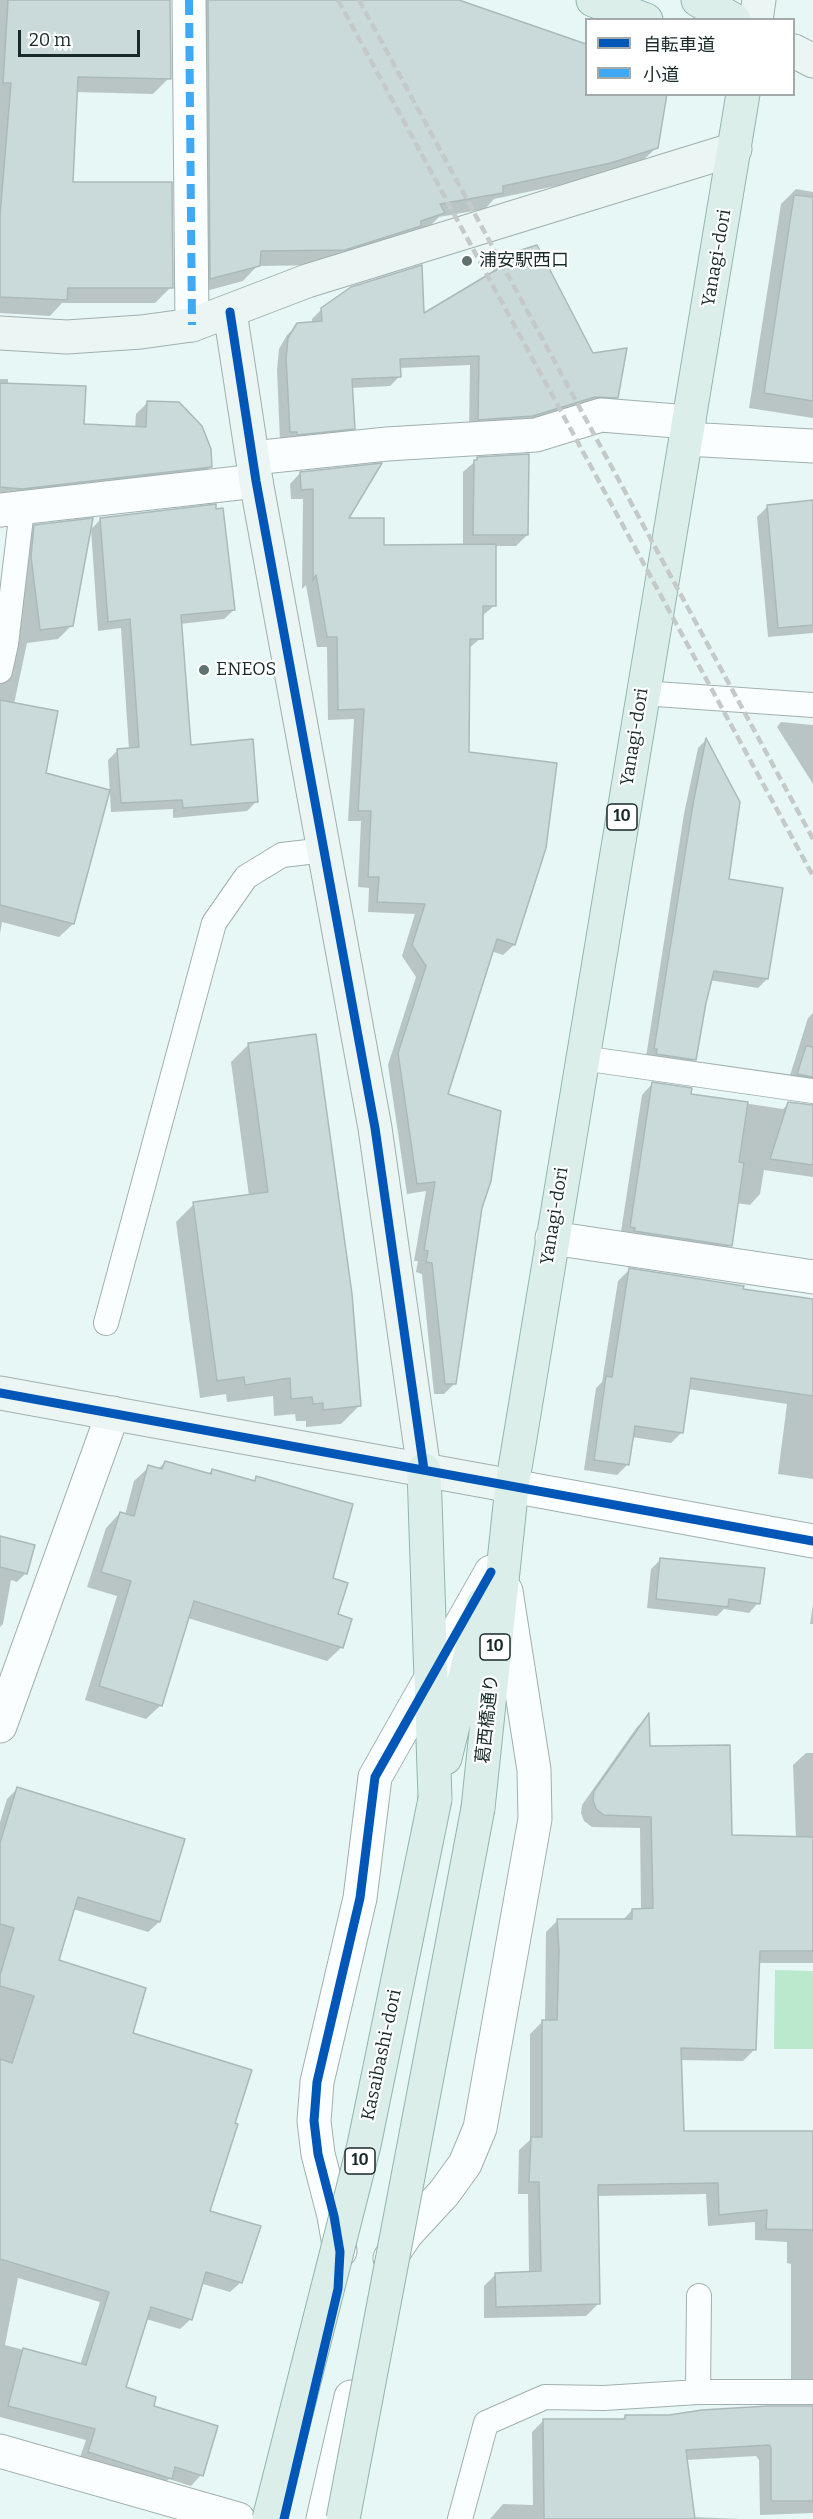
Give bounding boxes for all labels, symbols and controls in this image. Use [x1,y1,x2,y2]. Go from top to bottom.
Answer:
scale bar [21,18,142,56]
legend [585,18,795,96]
text: 20 m [29,29,71,51]
text: 自転車道 [643,34,715,56]
text: 小道 [643,64,679,86]
street label: Yanagi-dori [698,208,736,308]
place label: 浦安駅西口 [479,250,569,272]
marker: 浦安駅西口 [460,254,474,268]
place label: ENEOS [216,659,276,681]
marker: ENEOS [197,663,211,677]
street label: Yanagi-dori [617,687,653,787]
road number: 10 [607,804,637,830]
street label: Yanagi-dori [537,1166,573,1266]
road number: 10 [480,1634,510,1660]
street label: 葛西橋通り [473,1673,503,1765]
street label: Kasaibashi-dori [358,1988,406,2122]
road number: 10 [345,2148,375,2174]

